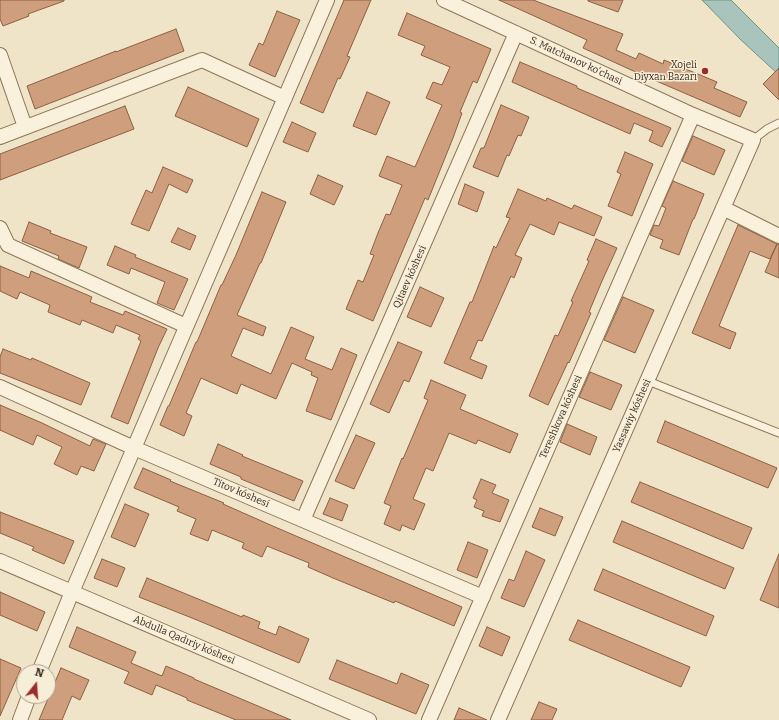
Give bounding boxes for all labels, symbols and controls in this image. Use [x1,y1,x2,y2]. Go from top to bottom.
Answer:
street label: S. Matchanov ko'chasi [528,34,624,88]
place label: Xojeli Diyxan Bazarı [634,59,697,82]
marker: Xojeli Diyxan Bazarı [700,66,710,76]
street label: Qitaev kóshesi [391,244,429,310]
street label: Tereshkova kóshesi [537,373,585,461]
street label: Yassawiy kóshesi [610,377,654,455]
street label: Titov kóshesi [211,476,271,510]
street label: Abdulla Qadıriy kóshesi [131,613,237,667]
north arrow [16,664,56,704]
text: N [33,666,45,680]

